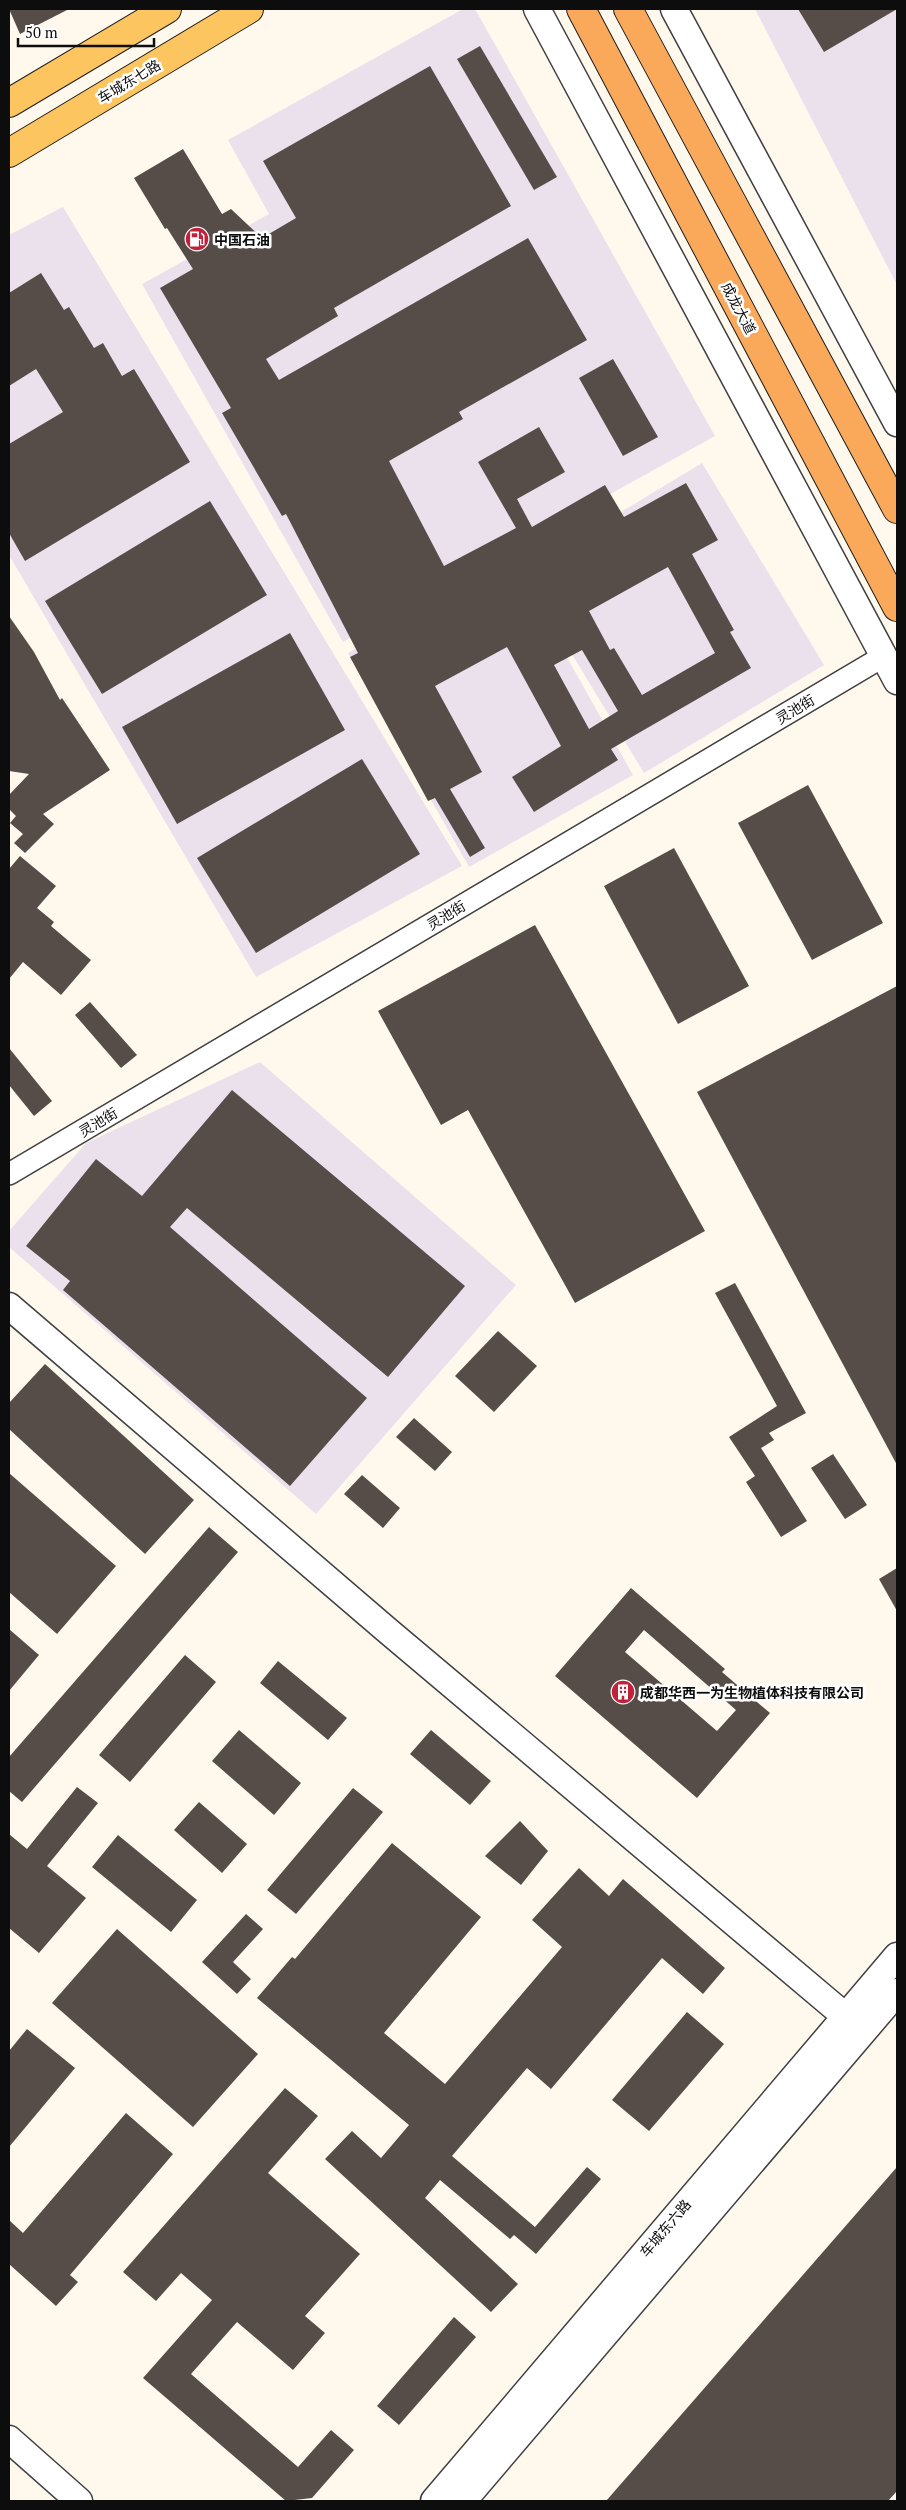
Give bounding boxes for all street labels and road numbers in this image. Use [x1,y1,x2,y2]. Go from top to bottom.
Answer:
street label: 车城东七路 [94,55,164,107]
street label: 成龙大道 [717,279,761,337]
street label: 灵池街 [772,690,818,728]
street label: 灵池街 [423,896,469,934]
street label: 灵池街 [75,1103,121,1141]
street label: 车城东六路 [635,2195,695,2261]

